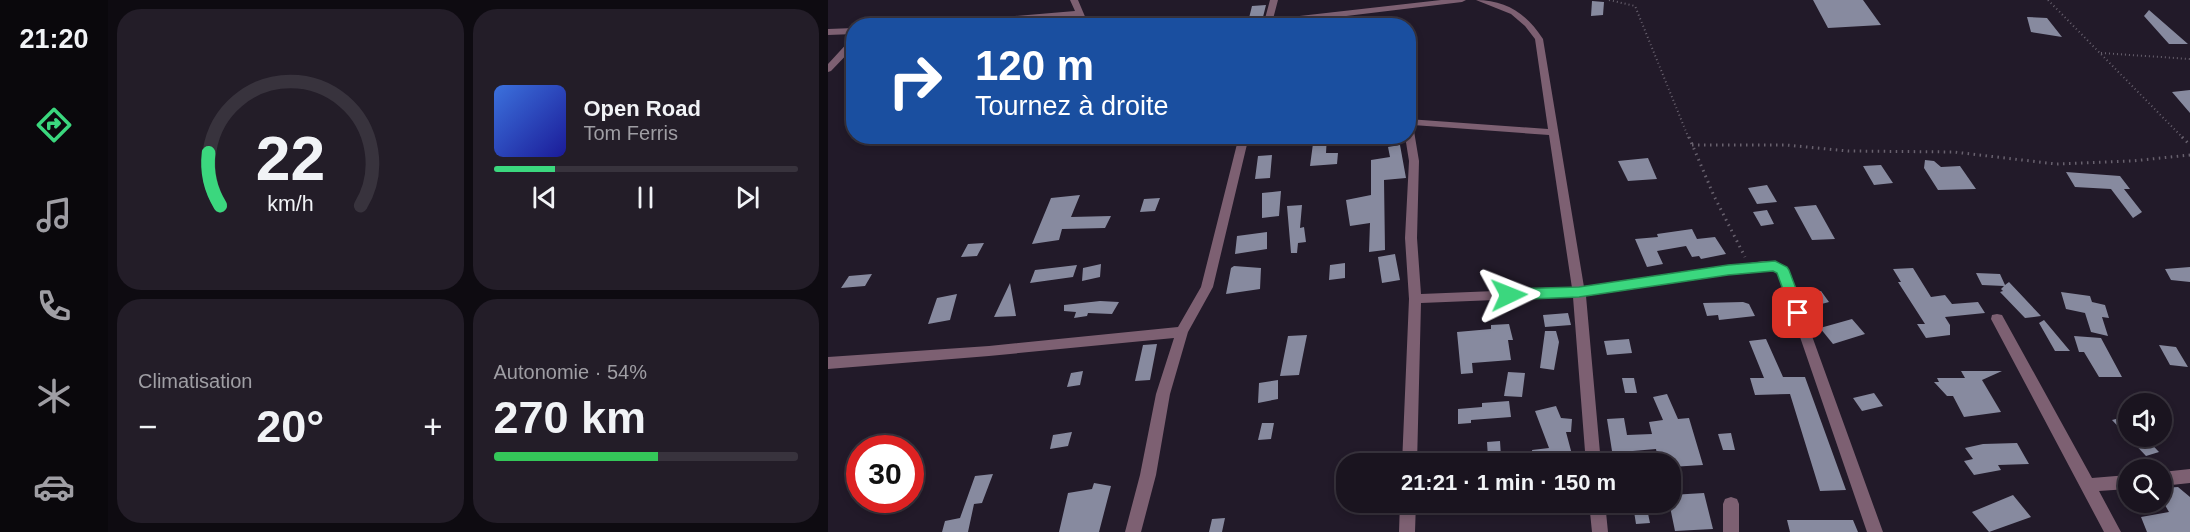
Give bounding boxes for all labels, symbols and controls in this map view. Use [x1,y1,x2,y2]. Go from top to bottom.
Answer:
text: 21:20 [19,24,89,54]
icon: right [876,42,954,120]
text: 120 m [975,42,1094,89]
text: Tournez à droite [975,91,1169,121]
text: Open Road [584,96,701,121]
icon: directions [33,104,75,146]
text: Tom Ferris [584,122,678,144]
text: 22 [256,125,325,194]
icon: previous [528,181,561,214]
icon: pause [629,181,662,214]
icon: next [731,181,764,214]
text: km/h [267,193,313,217]
icon: music [33,194,75,236]
position arrow [1477,263,1541,327]
icon: phone [33,285,75,327]
pin [1772,287,1823,338]
icon: arrive [1781,296,1814,329]
text: Autonomie · 54% [494,361,647,383]
text: Climatisation [138,370,252,392]
icon: climate [33,375,75,417]
text: 270 km [494,392,646,443]
map controls [2118,393,2172,513]
button: sound [2118,393,2172,447]
text: 20° [256,401,324,452]
text: − [138,408,157,445]
text: + [423,408,443,445]
speed limit sign: 30 [846,435,924,513]
button: search [2118,459,2172,513]
icon: car [33,466,75,508]
text: 21:21 · 1 min · 150 m [1401,470,1616,495]

